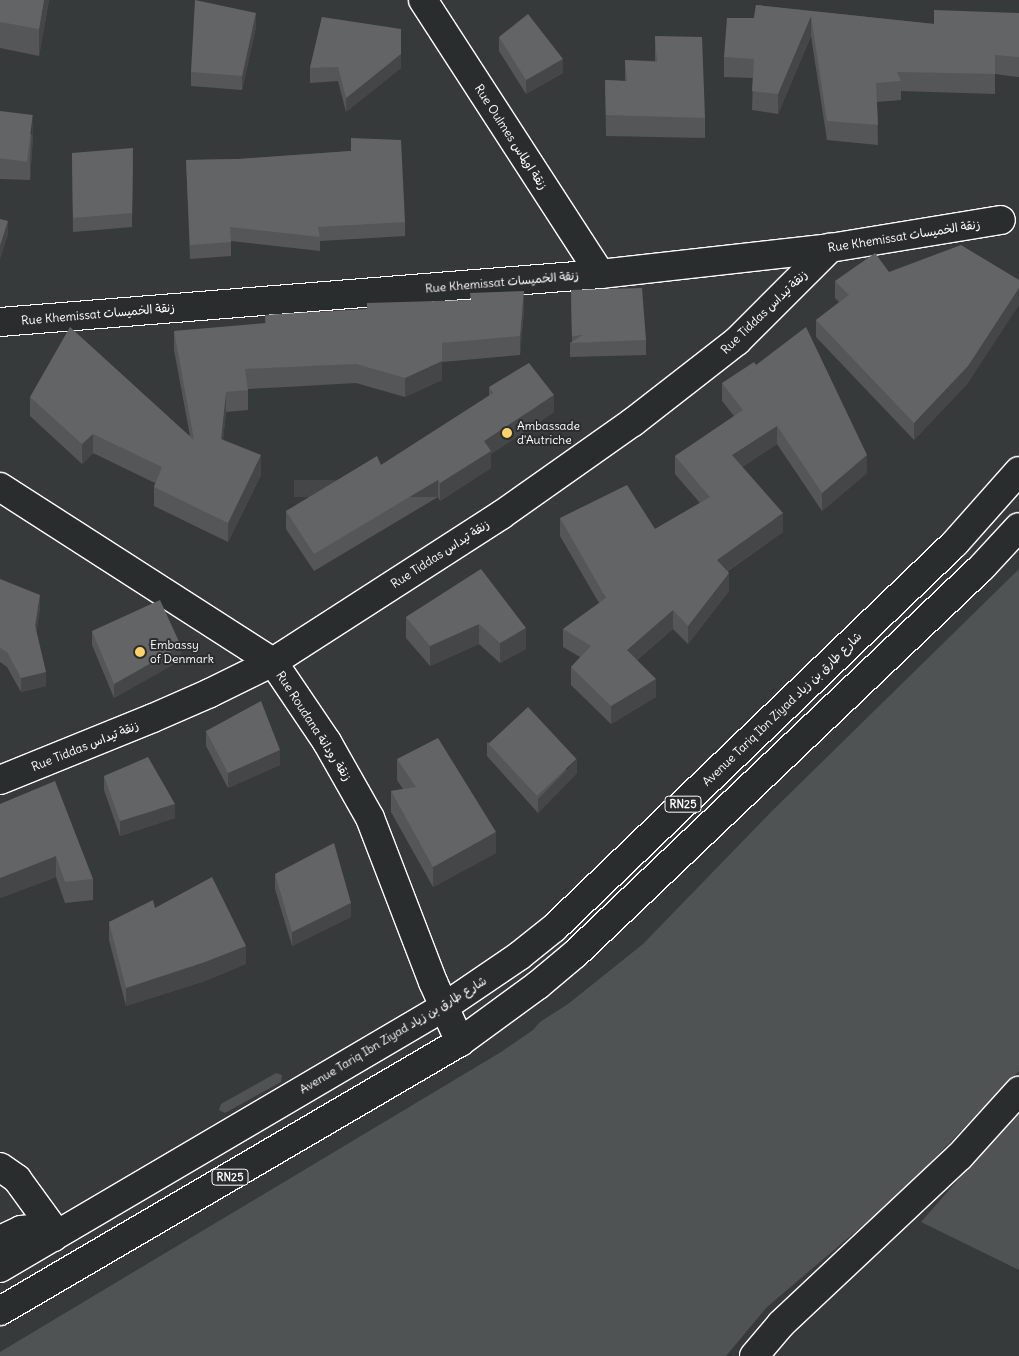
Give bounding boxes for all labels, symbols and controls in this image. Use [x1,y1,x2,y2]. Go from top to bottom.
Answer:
street label: Rue Oulmes زنقة اولماس [472,82,550,192]
street label: Rue Khemissat زنقة الخميسات [827,217,981,255]
street label: Rue Tiddas زنقة تيداس [718,267,810,357]
street label: Rue Khemissat زنقة الخميسات [425,268,579,296]
street label: Rue Khemissat زنقة الخميسات [21,300,175,328]
place label: Ambassade d'Autriche [517,419,580,447]
marker: Ambassade d'Autriche [501,427,513,439]
street label: Rue Tiddas زنقة تيداس [388,517,492,591]
street label: Avenue Tariq Ibn Ziyad شارع طارق بن زياد [699,629,865,789]
place label: Embassy of Denmark [150,638,214,666]
marker: Embassy of Denmark [134,646,146,658]
street label: Rue Roudana زنقة رودانة [273,669,355,783]
street label: Rue Tiddas زنقة تيداس [29,718,141,774]
road number: RN25 [664,796,702,812]
street label: Avenue Tariq Ibn Ziyad شارع طارق بن زياد [297,973,489,1097]
road number: RN25 [211,1168,249,1186]

